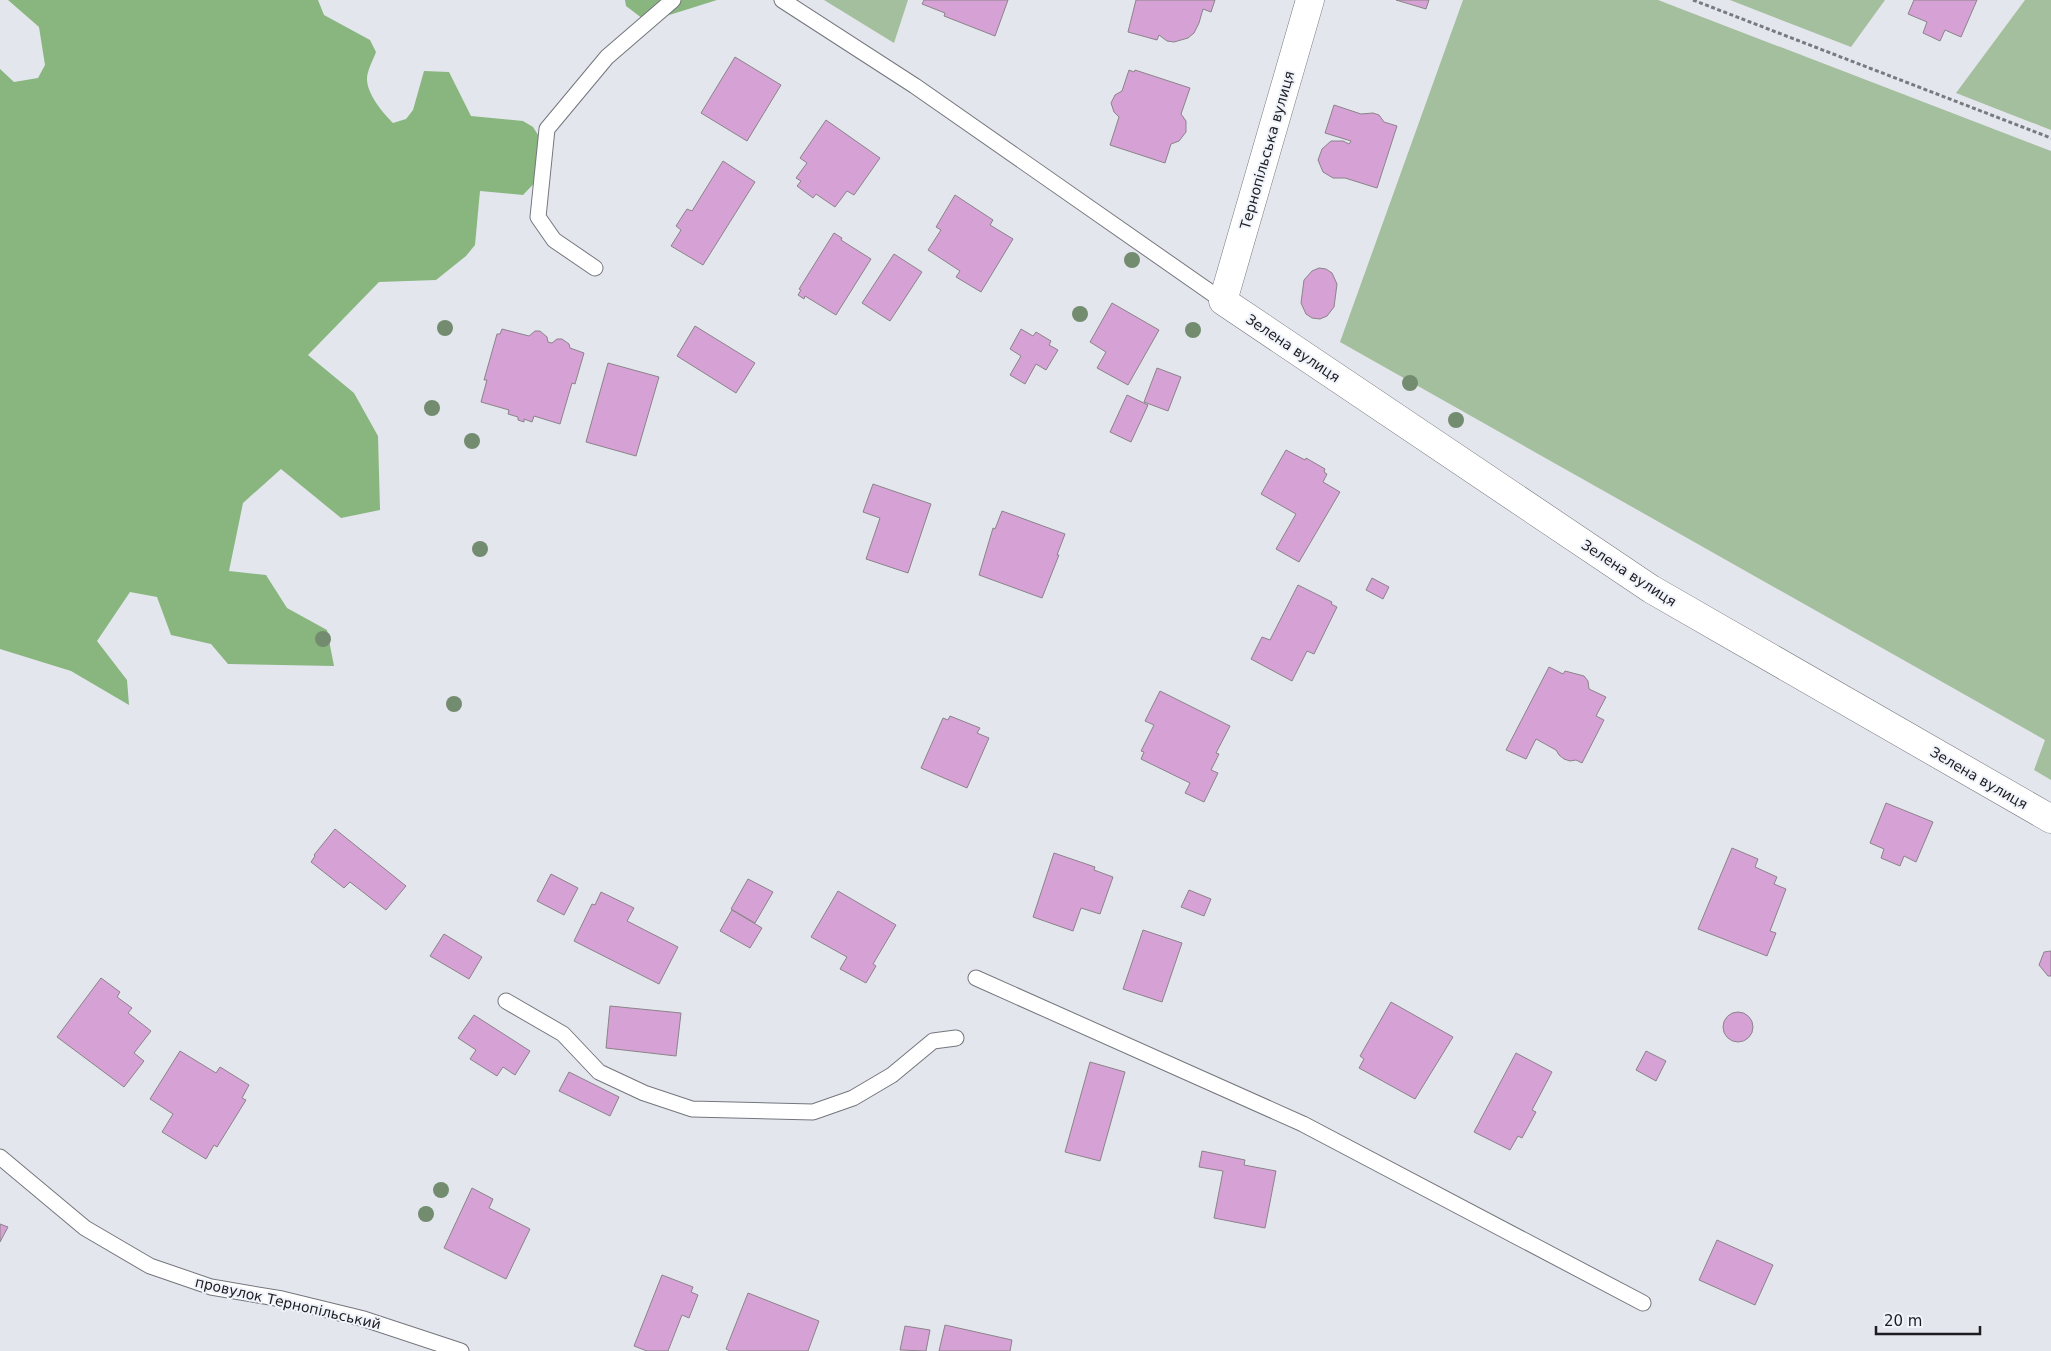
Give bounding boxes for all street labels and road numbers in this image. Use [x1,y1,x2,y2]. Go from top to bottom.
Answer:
street label: Тернопільська вулиця [1236,69,1297,232]
street label: Зелена вулиця [1243,311,1343,385]
street label: Зелена вулиця [1579,536,1679,610]
street label: Зелена вулиця [1927,744,2031,812]
street label: провулок Тернопільський [194,1274,382,1332]

